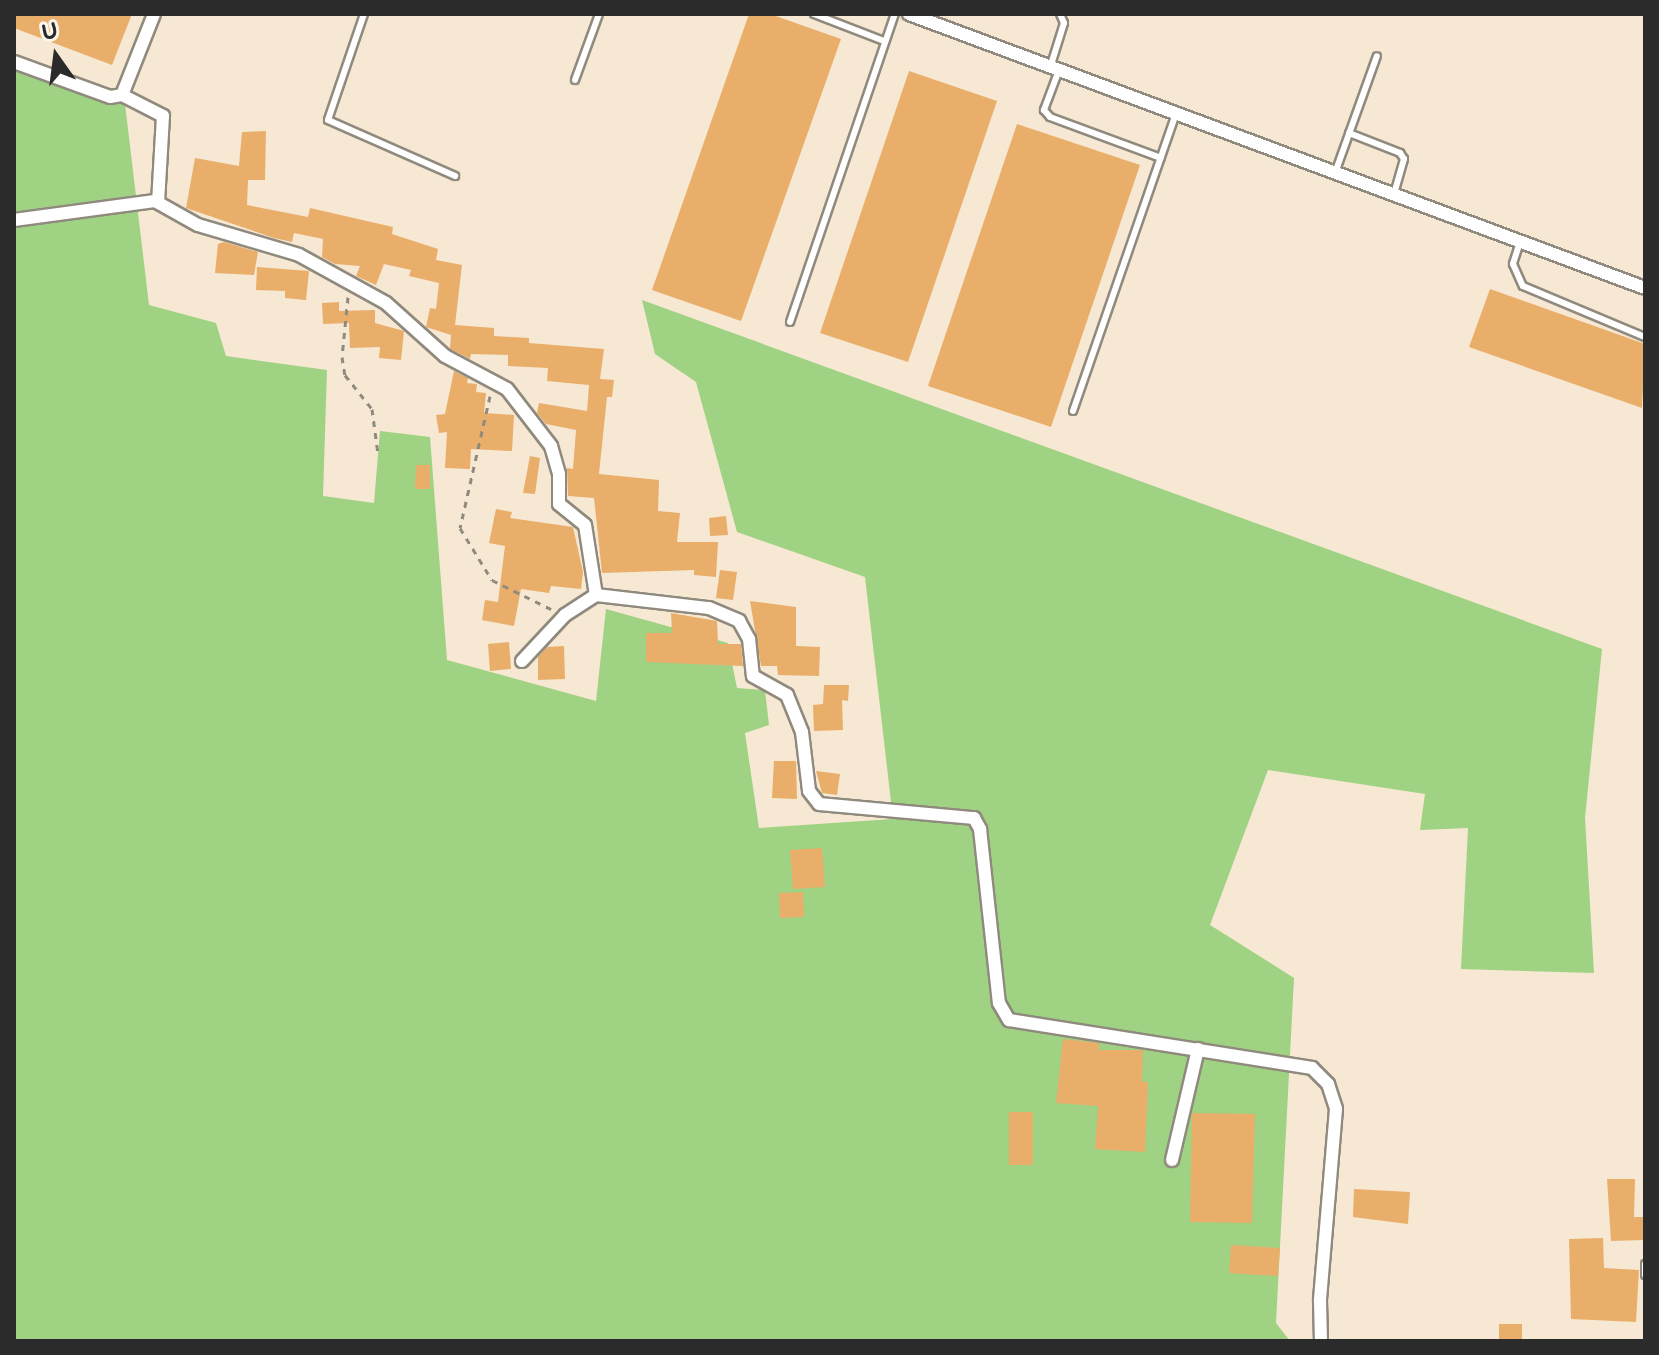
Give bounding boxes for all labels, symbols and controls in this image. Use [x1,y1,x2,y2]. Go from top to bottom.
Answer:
north arrow [16,16,96,96]
text: U [39,17,61,47]

